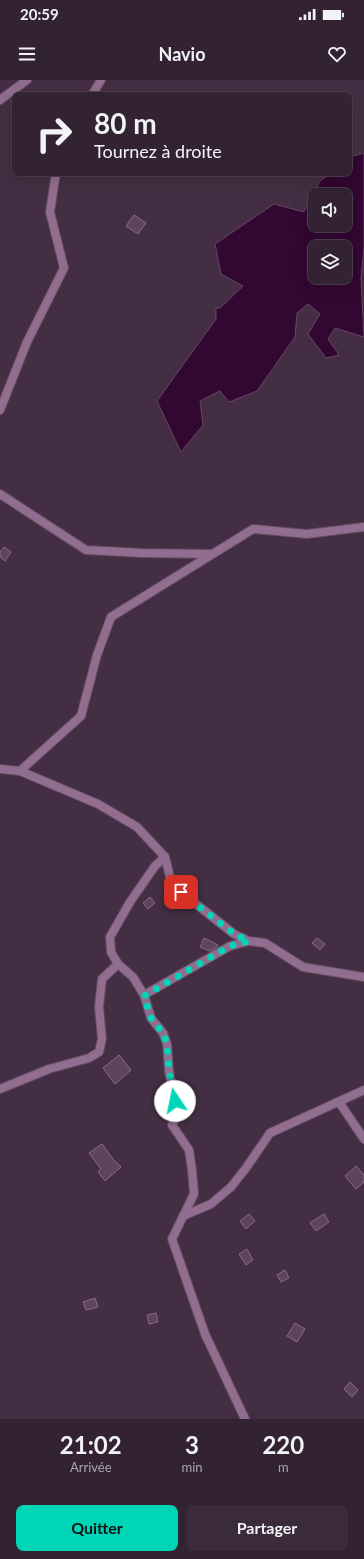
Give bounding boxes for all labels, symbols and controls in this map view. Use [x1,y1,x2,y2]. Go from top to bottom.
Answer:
text: 20:59 [20,5,59,23]
icon: menu [16,43,38,65]
text: Navio [159,43,205,65]
icon: heart [326,43,348,65]
text: 80 m [94,106,157,140]
icon: right [28,108,80,160]
text: Tournez à droite [94,140,222,162]
map controls [308,188,352,284]
button: sound [308,188,352,232]
button: layers [308,240,352,284]
pin [164,875,198,909]
icon: arrive [170,881,192,903]
position arrow [154,1080,196,1122]
text: 21:02 [60,1430,122,1459]
text: 3 [185,1430,199,1459]
text: 220 [262,1430,304,1459]
text: Arrivée [70,1459,112,1475]
text: min [182,1459,203,1475]
text: m [278,1459,289,1475]
button: Quitter [16,1505,178,1551]
button: Partager [186,1505,348,1551]

